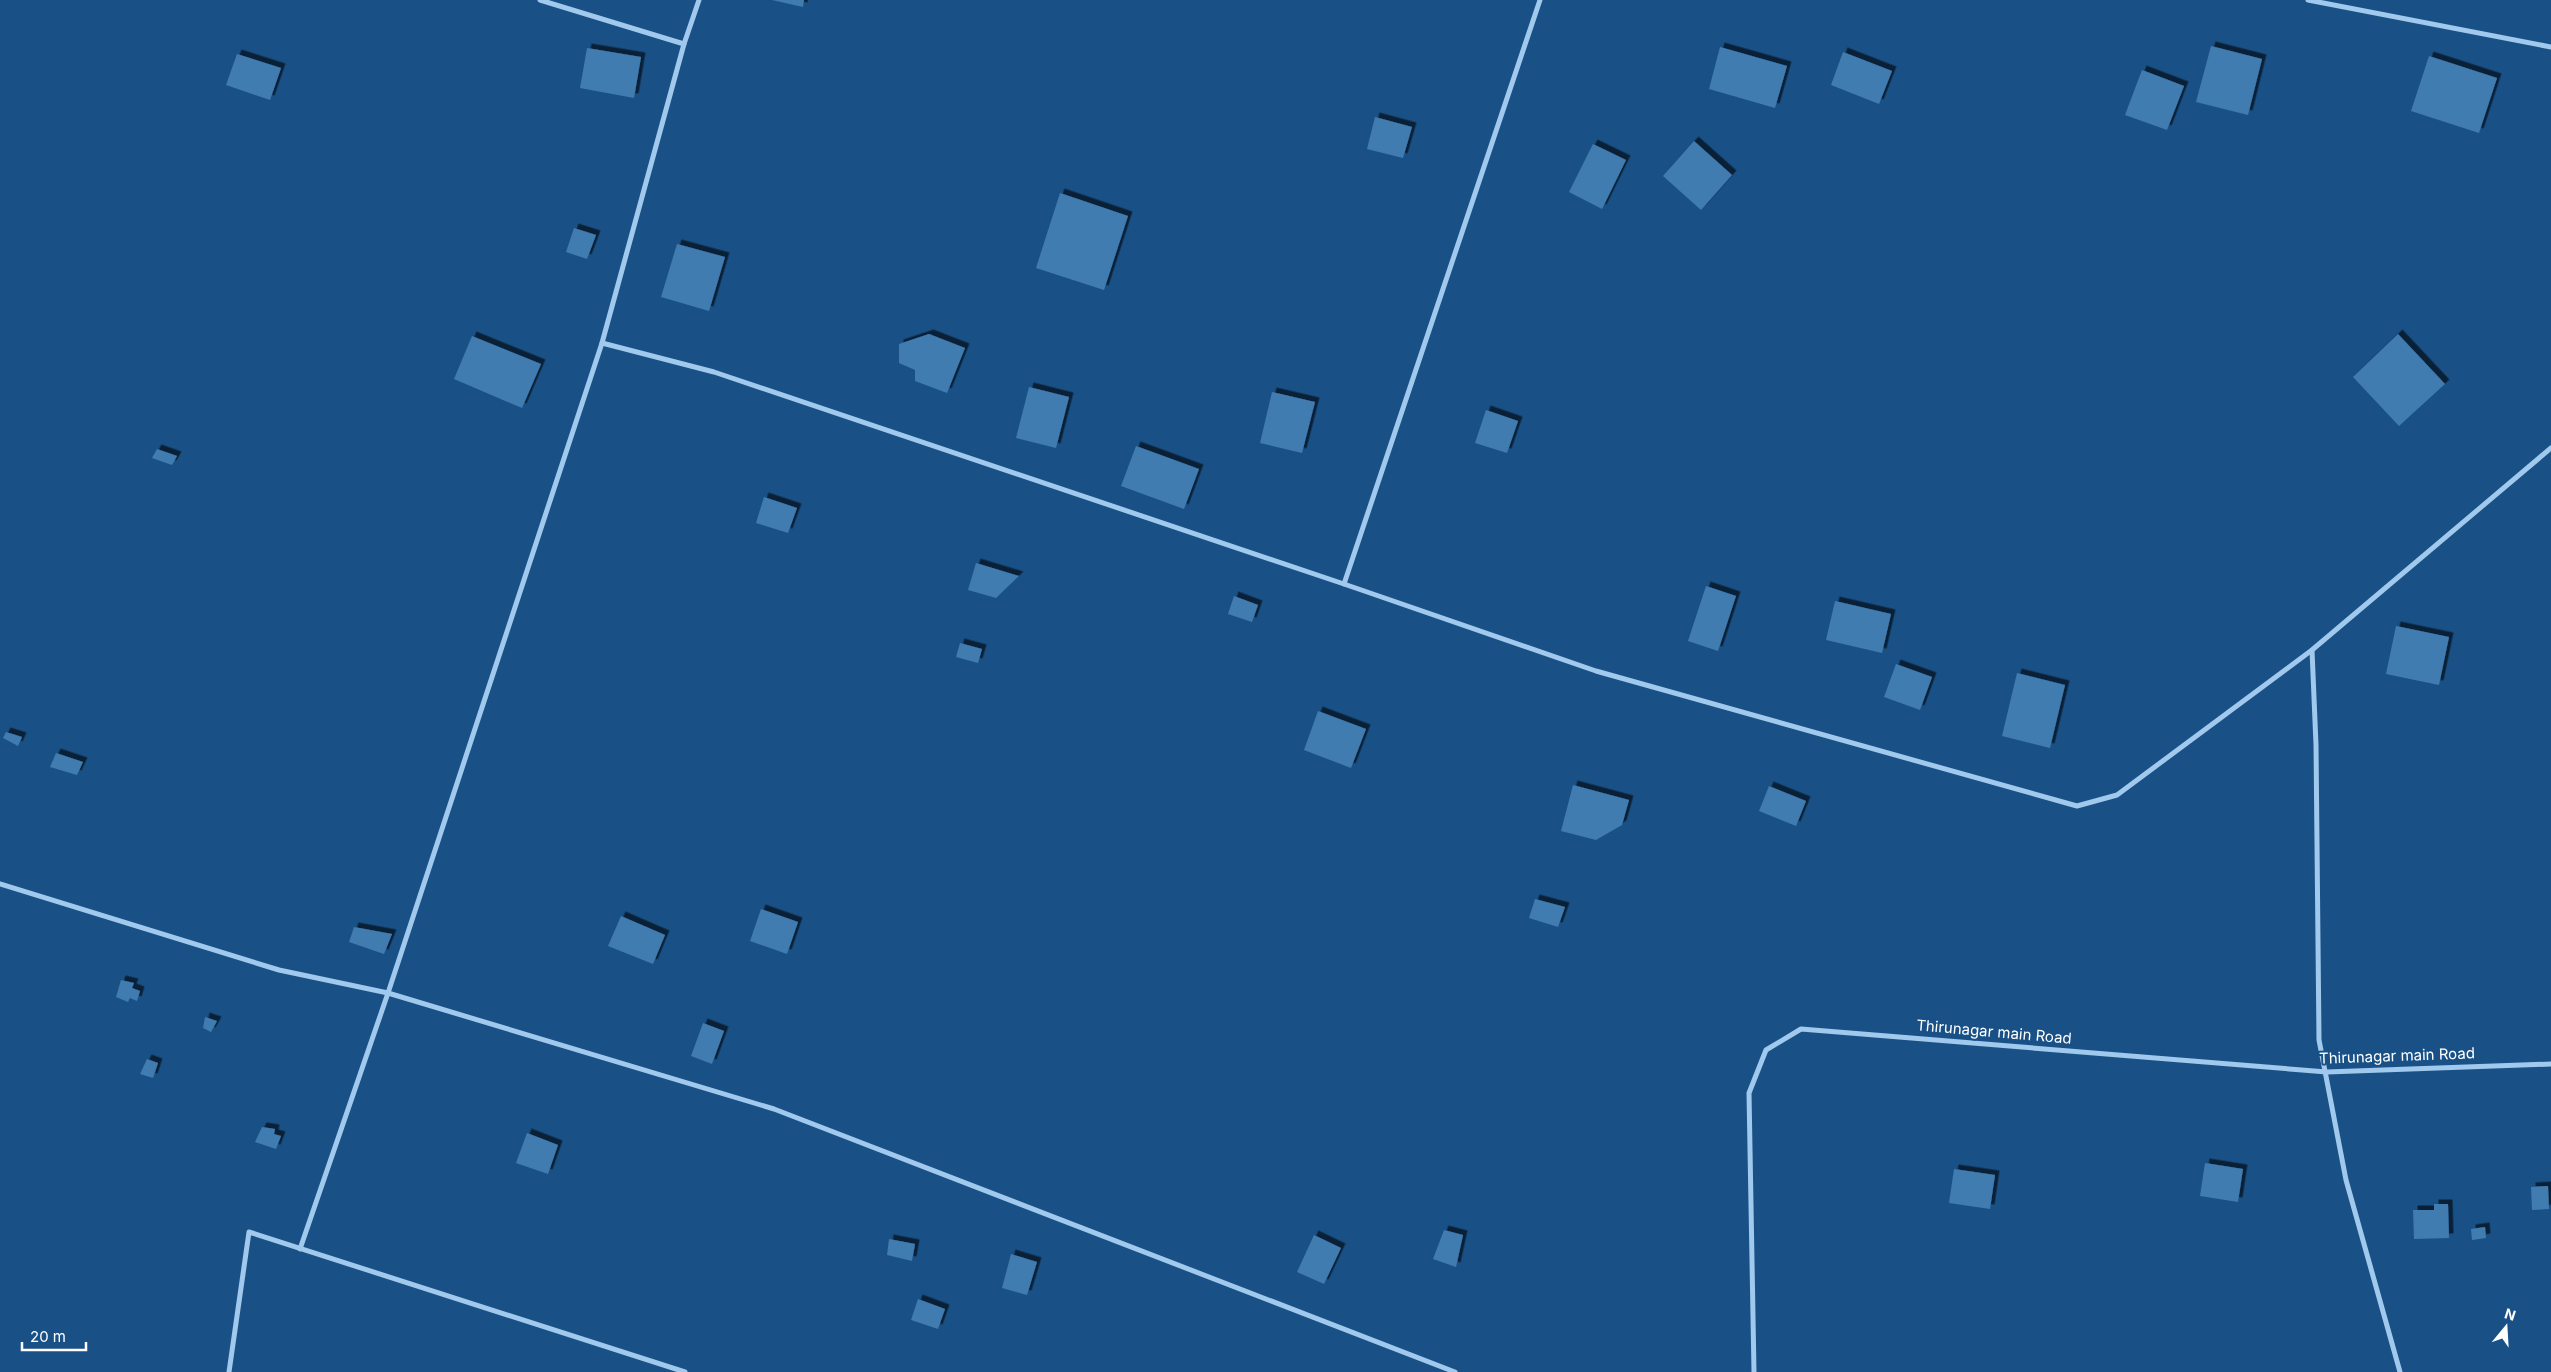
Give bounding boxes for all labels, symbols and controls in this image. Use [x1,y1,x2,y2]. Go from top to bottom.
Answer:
street label: Thirunagar main Road [1916,1015,2073,1048]
street label: Thirunagar main Road [2319,1043,2475,1068]
north arrow [2481,1302,2531,1352]
text: N [2502,1304,2518,1324]
scale bar [22,1320,86,1352]
text: 20 m [30,1327,66,1346]

